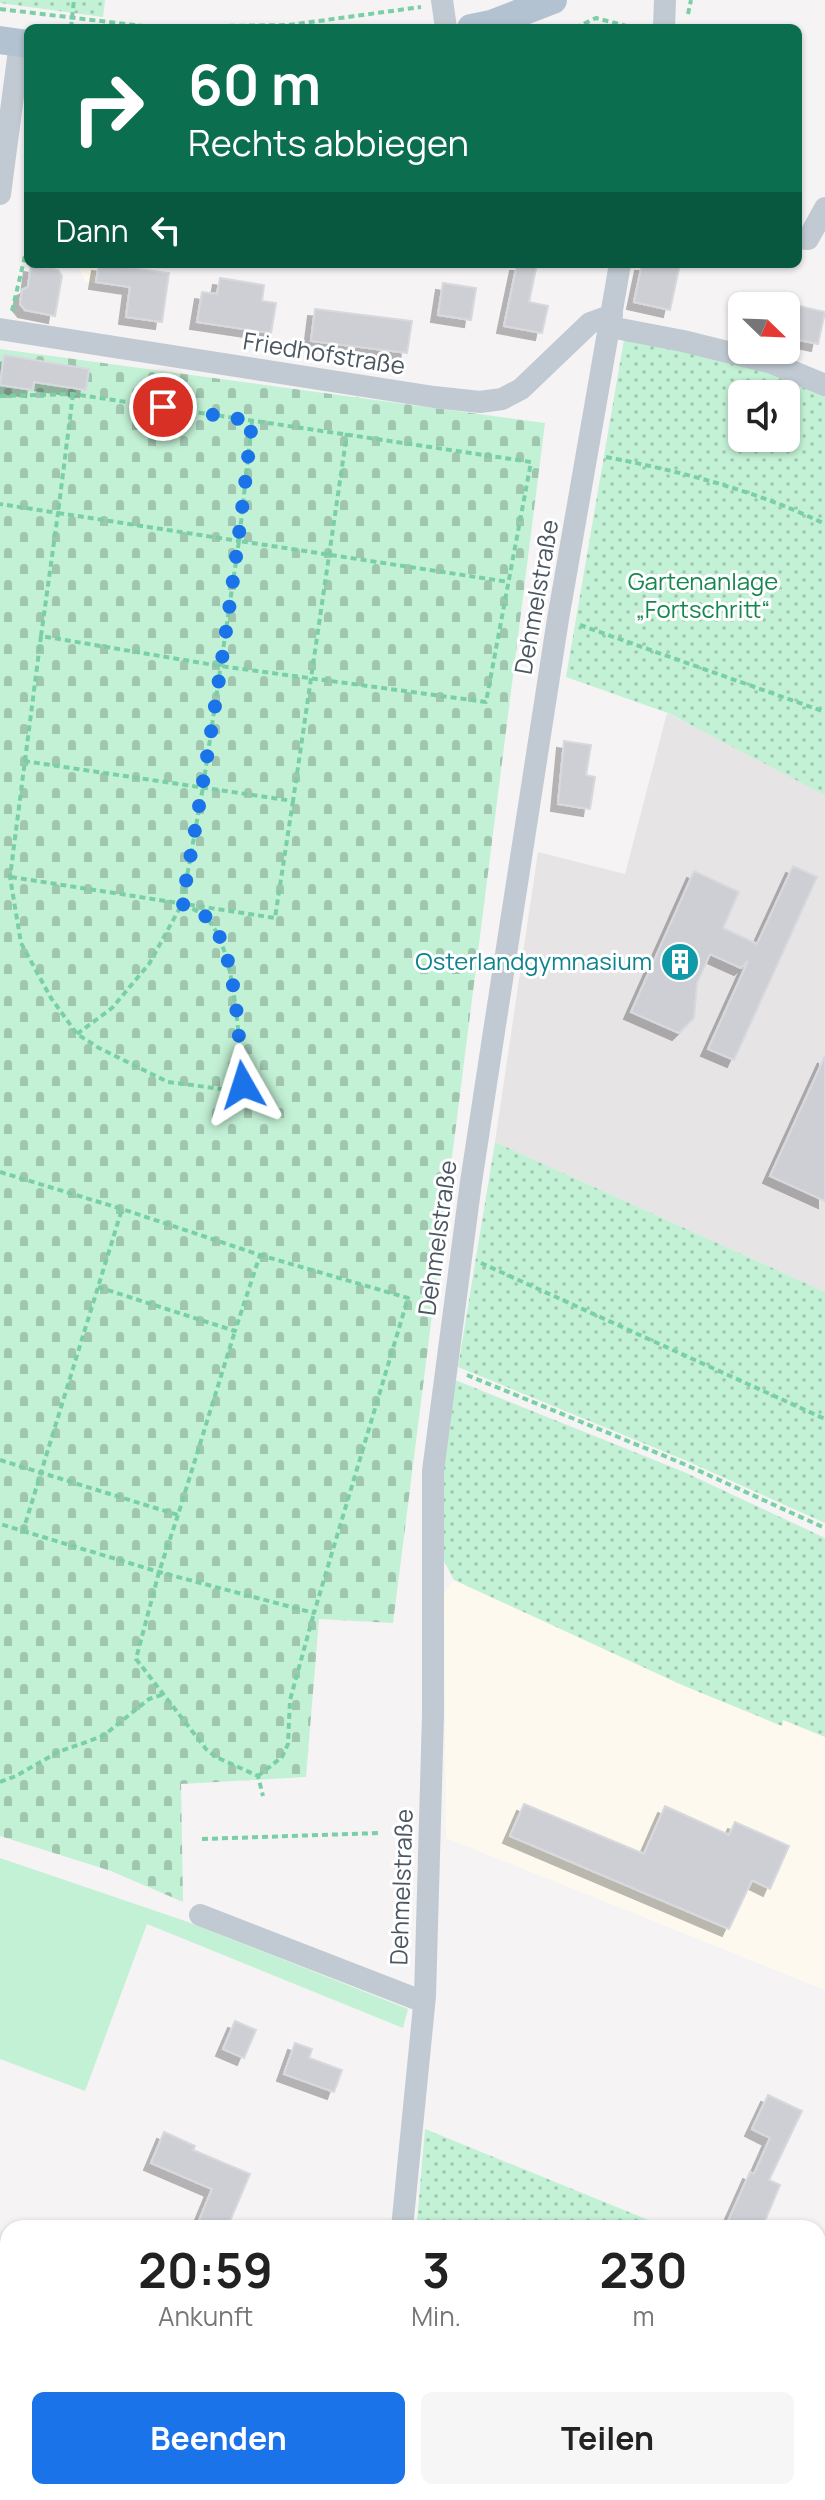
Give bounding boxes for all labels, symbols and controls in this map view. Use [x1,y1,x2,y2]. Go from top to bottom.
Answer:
text: 60 m [188,45,321,122]
icon: right [56,56,160,160]
text: Rechts abbiegen [188,118,469,167]
icon: left [144,208,188,252]
text: Dann [56,210,128,251]
north arrow [728,292,800,364]
map controls [728,292,800,452]
street label: Friedhofstraße [241,323,408,382]
pin [129,373,197,441]
button: sound [728,380,800,452]
icon: arrive [141,385,185,429]
street label: Dehmelstraße [506,517,565,677]
park label: Gartenanlage „Fortschritt“ [628,564,778,625]
building icon: Osterlandgymnasium [659,941,701,983]
place label: Osterlandgymnasium [415,944,652,977]
position arrow [201,1043,285,1127]
street label: Dehmelstraße [409,1158,464,1318]
street label: Dehmelstraße [381,1808,420,1966]
text: 20:59 [138,2237,273,2302]
text: 3 [422,2237,450,2302]
text: 230 [600,2237,688,2302]
text: Ankunft [158,2298,253,2334]
text: Min. [411,2298,461,2334]
text: m [633,2298,655,2334]
button: Beenden [32,2392,405,2484]
button: Teilen [421,2392,794,2484]

